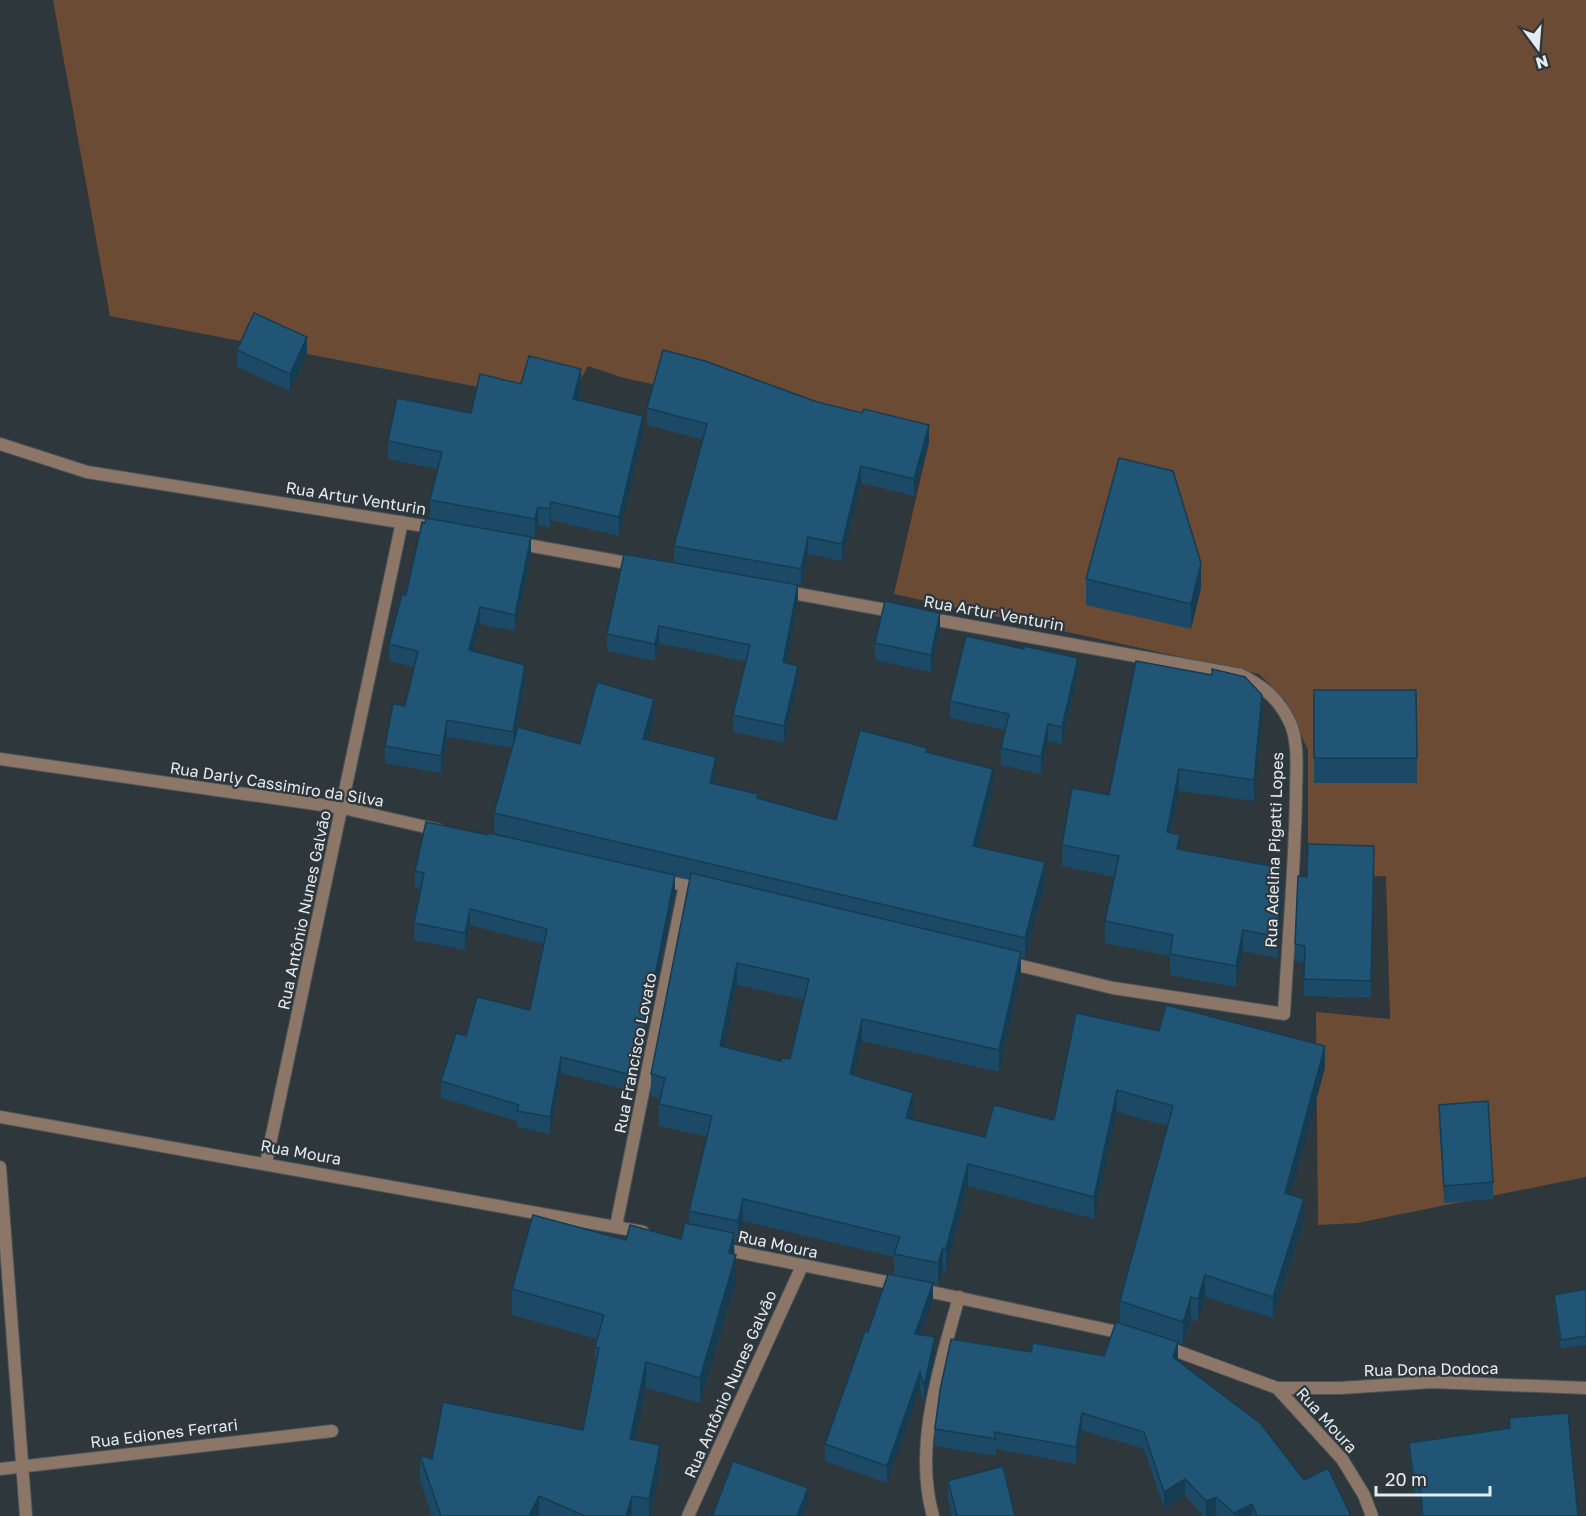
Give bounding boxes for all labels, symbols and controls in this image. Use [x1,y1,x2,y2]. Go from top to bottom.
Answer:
north arrow [1508,18,1568,78]
text: N [1534,51,1551,74]
street label: Rua Artur Venturin [284,477,428,519]
street label: Rua Artur Venturin [922,591,1066,635]
street label: Rua Adelina Pigatti Lopes [1261,752,1287,948]
street label: Rua Darly Cassimiro da Silva [168,757,386,811]
street label: Rua Antônio Nunes Galvão [273,809,335,1011]
street label: Rua Francisco Lovato [610,971,660,1135]
street label: Rua Moura [259,1135,343,1169]
street label: Rua Moura [736,1226,820,1262]
street label: Rua Antônio Nunes Galvão [680,1287,780,1481]
street label: Rua Dona Dodoca [1363,1358,1499,1380]
street label: Rua Moura [1292,1383,1362,1457]
street label: Rua Ediones Ferrari [89,1414,239,1452]
scale bar [1376,1459,1490,1497]
text: 20 m [1385,1468,1427,1490]

